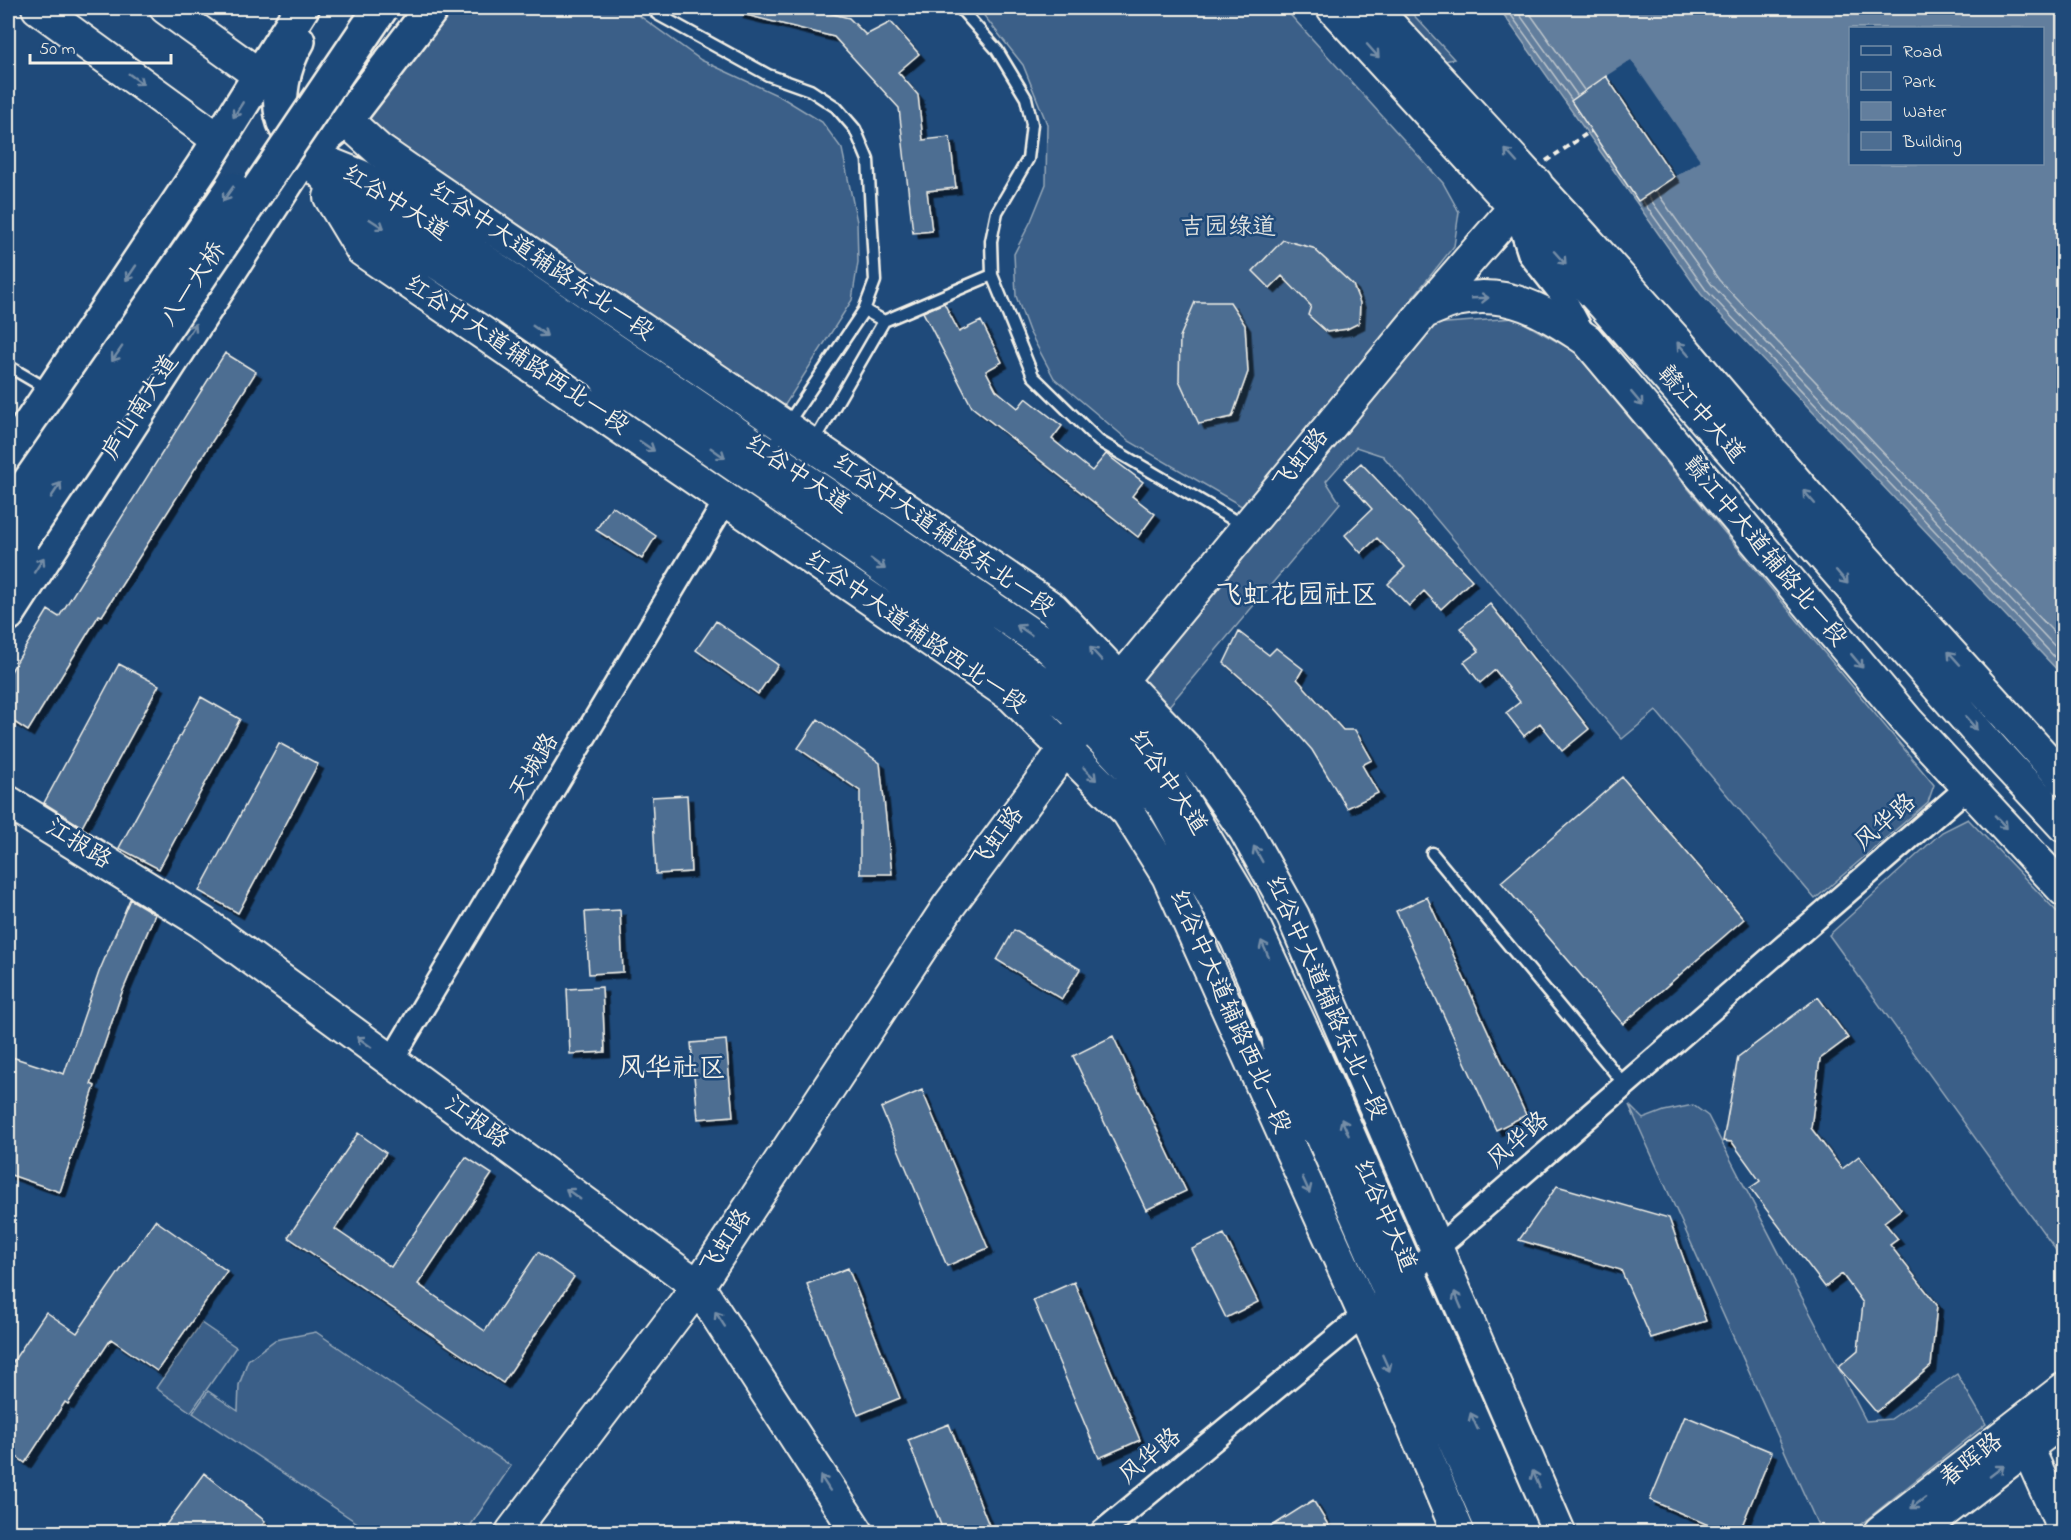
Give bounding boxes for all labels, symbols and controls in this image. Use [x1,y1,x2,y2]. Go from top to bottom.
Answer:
scale bar [30,27,171,65]
legend [1849,27,2044,165]
text: 50 m [39,37,76,63]
text: Road [1903,40,1942,66]
one-way arrow [1366,43,1380,58]
text: Park [1903,70,1936,96]
one-way arrow [127,73,143,85]
text: Water [1903,100,1947,126]
one-way arrow [231,101,243,118]
text: Building [1902,130,1962,157]
one-way arrow [1504,149,1518,164]
street label: 红谷中大道 [335,157,455,251]
street label: 红谷中大道辅路东北一段 [422,174,660,350]
one-way arrow [222,185,234,201]
park label: 吉园绿道 [1180,211,1276,246]
one-way arrow [368,218,385,230]
street label: 八一大桥 [153,235,235,335]
one-way arrow [1553,250,1567,265]
one-way arrow [125,265,137,281]
street label: 红谷中大道辅路西北一段 [397,268,635,444]
one-way arrow [1470,293,1490,304]
one-way arrow [185,323,197,340]
one-way arrow [531,325,548,337]
one-way arrow [1676,341,1689,357]
one-way arrow [111,345,123,362]
street label: 庐山南大道 [94,348,188,468]
street label: 赣江中大道 [1647,358,1753,472]
one-way arrow [1630,391,1643,407]
street label: 飞虹路 [1266,421,1338,499]
street label: 红谷中大道 [737,427,857,523]
one-way arrow [639,440,655,452]
street label: 红谷中大道辅路东北一段 [825,446,1061,626]
one-way arrow [709,447,726,459]
street label: 赣江中大道辅路北一段 [1673,449,1855,655]
one-way arrow [50,482,62,499]
one-way arrow [1802,490,1816,505]
street label: 红谷中大道辅路西北一段 [797,543,1033,723]
one-way arrow [34,557,46,574]
one-way arrow [870,558,886,570]
one-way arrow [1835,569,1849,584]
district label: 飞虹花园社区 [1216,577,1378,616]
one-way arrow [1017,624,1033,636]
one-way arrow [1089,647,1103,662]
one-way arrow [1947,650,1961,665]
one-way arrow [1850,653,1863,669]
one-way arrow [1963,715,1977,731]
street label: 红谷中大道 [1119,723,1215,843]
street label: 天城路 [501,727,569,807]
one-way arrow [1082,766,1097,781]
street label: 风华路 [1847,786,1925,860]
street label: 飞虹路 [962,800,1034,878]
street label: 江报路 [38,811,118,879]
one-way arrow [1993,815,2008,830]
one-way arrow [1252,846,1264,863]
street label: 红谷中大道辅路东北一段 [1255,870,1395,1126]
street label: 红谷中大道辅路西北一段 [1159,884,1299,1140]
one-way arrow [1259,941,1271,959]
one-way arrow [357,1036,373,1048]
district label: 风华社区 [618,1050,726,1089]
street label: 江报路 [437,1088,515,1158]
street label: 风华路 [1480,1104,1558,1178]
one-way arrow [1339,1118,1350,1136]
street label: 红谷中大道 [1344,1154,1424,1278]
one-way arrow [1301,1175,1313,1193]
one-way arrow [565,1188,581,1200]
street label: 飞虹路 [693,1202,761,1282]
one-way arrow [1452,1291,1463,1309]
one-way arrow [713,1311,725,1328]
one-way arrow [1381,1353,1392,1371]
one-way arrow [1468,1413,1479,1431]
street label: 风华路 [1112,1420,1190,1494]
street label: 春晖路 [1933,1425,2011,1497]
one-way arrow [1988,1465,2004,1477]
one-way arrow [1529,1470,1541,1488]
one-way arrow [819,1475,831,1492]
one-way arrow [1910,1496,1926,1509]

